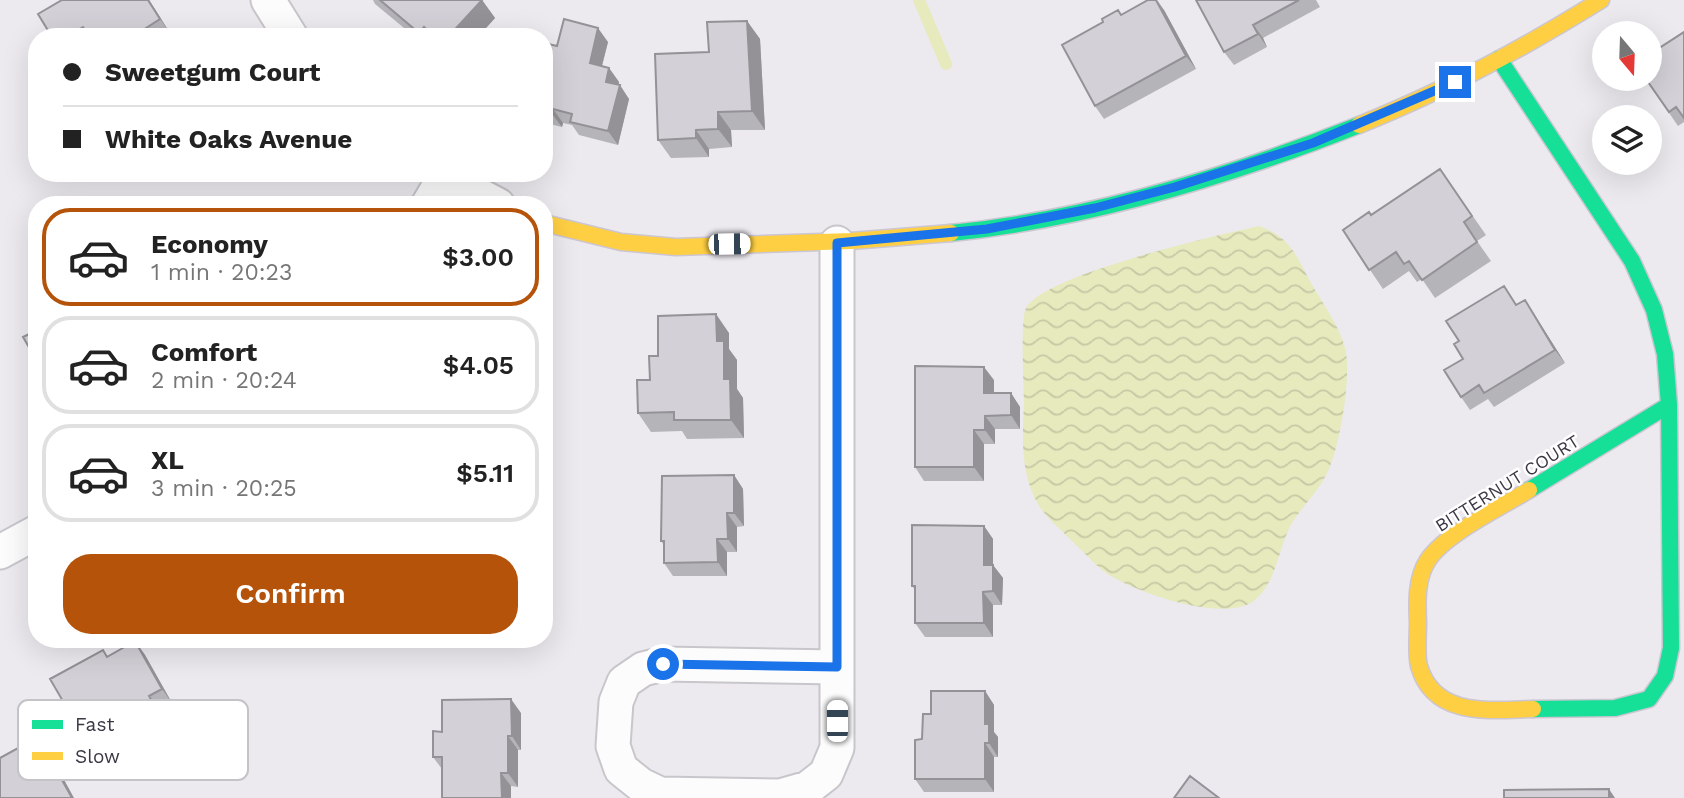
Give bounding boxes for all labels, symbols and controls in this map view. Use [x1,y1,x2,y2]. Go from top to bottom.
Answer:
north arrow [1592,21,1662,91]
map controls [1592,21,1662,175]
text: Sweetgum Court [105,57,320,87]
route end [1439,66,1471,98]
button: layers [1592,105,1662,175]
text: White Oaks Avenue [105,124,352,154]
icon: car [67,226,130,289]
text: Economy [151,229,268,259]
car [708,233,751,255]
text: $3.00 [442,242,514,272]
text: 1 min · 20:23 [151,259,292,286]
icon: car [67,334,130,397]
text: Comfort [151,337,257,367]
text: $4.05 [443,350,514,380]
text: 2 min · 20:24 [151,367,297,394]
street label: BITTERNUT COURT [1431,430,1583,536]
icon: car [67,442,130,505]
text: XL [151,445,184,475]
text: $5.11 [456,458,514,488]
text: 3 min · 20:25 [151,475,297,502]
button: Confirm [63,554,518,634]
route start [647,648,679,680]
legend [18,700,248,780]
car [827,700,848,742]
text: Fast [75,713,114,736]
text: Slow [75,745,120,768]

